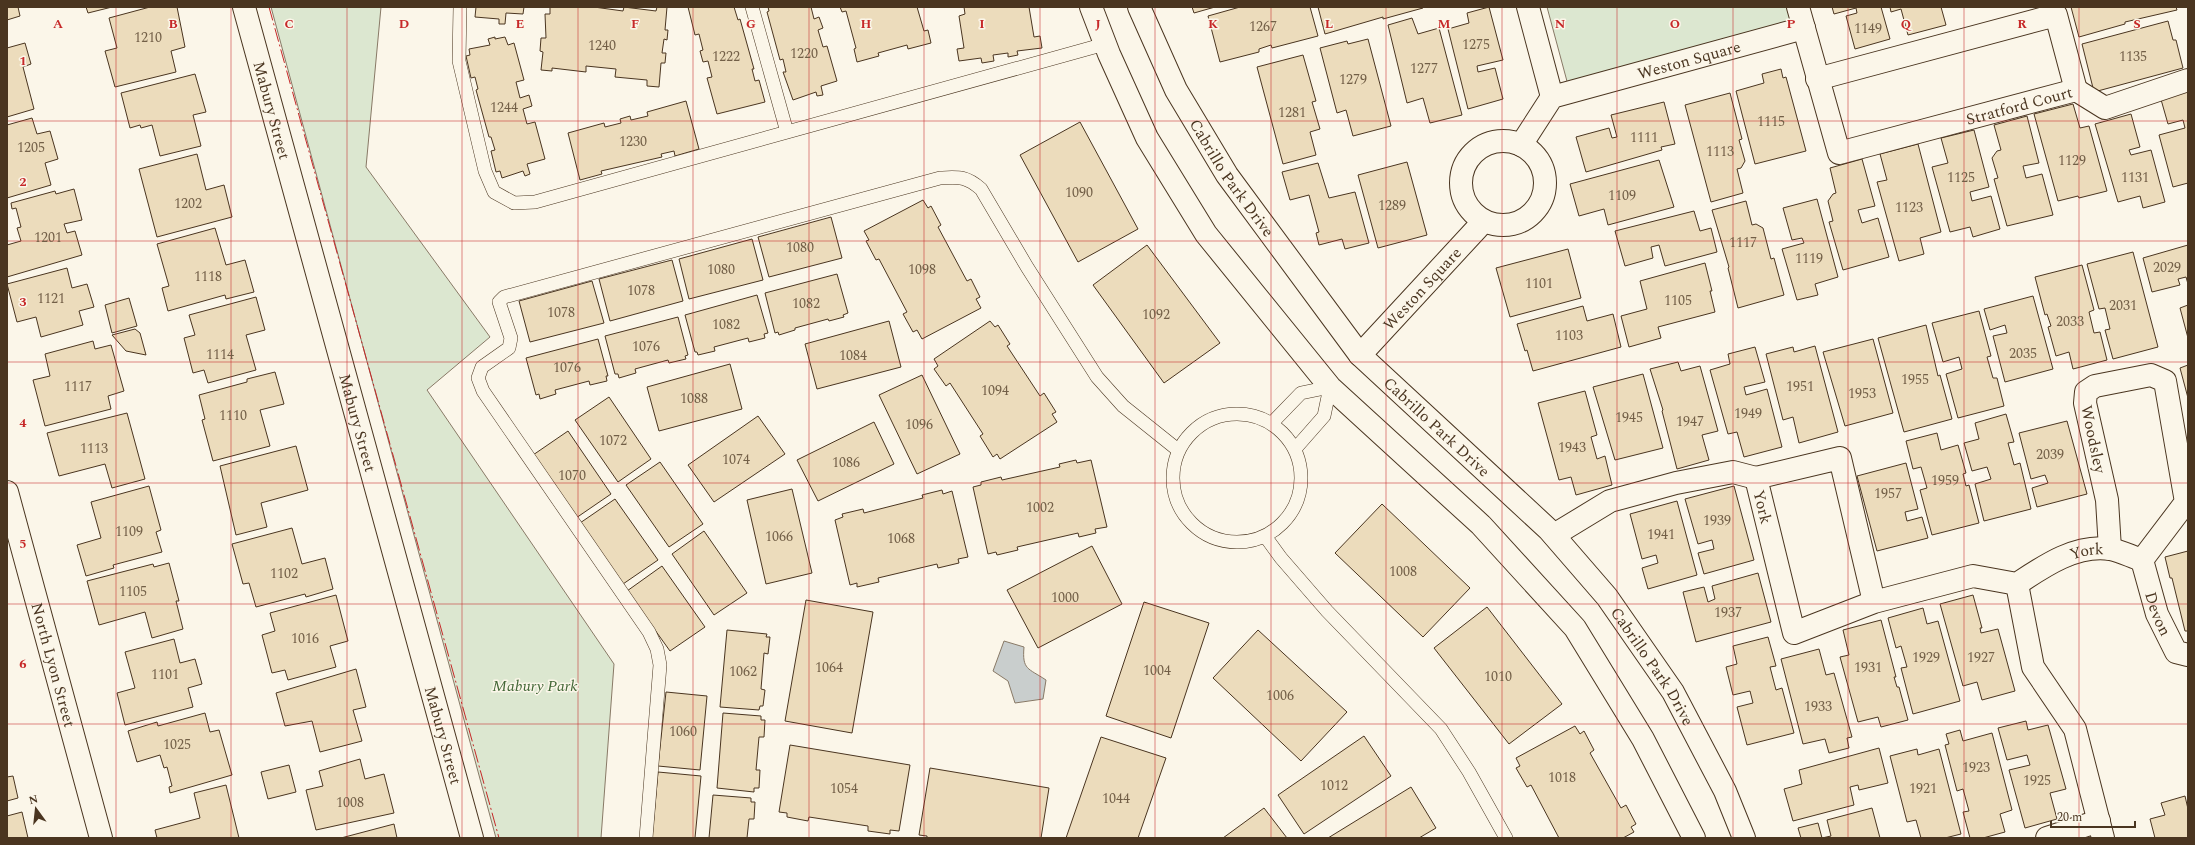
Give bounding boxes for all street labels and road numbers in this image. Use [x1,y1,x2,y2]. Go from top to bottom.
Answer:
street label: Weston Square [1635,35,1743,86]
street label: Mabury Street [246,59,296,163]
street label: Stratford Court [1963,80,2076,132]
street label: Cabrillo Park Drive [1183,114,1280,242]
street label: Weston Square [1378,242,1467,336]
street label: Mabury Street [332,371,382,475]
street label: Cabrillo Park Drive [1378,371,1495,483]
street label: Woodsley [2074,403,2112,477]
street label: York [1746,488,1778,527]
street label: York [2067,537,2104,566]
street label: Devon [2138,589,2177,640]
street label: North Lyon Street [25,600,81,730]
street label: Cabrillo Park Drive [1604,602,1700,730]
street label: Mabury Street [418,683,468,788]

